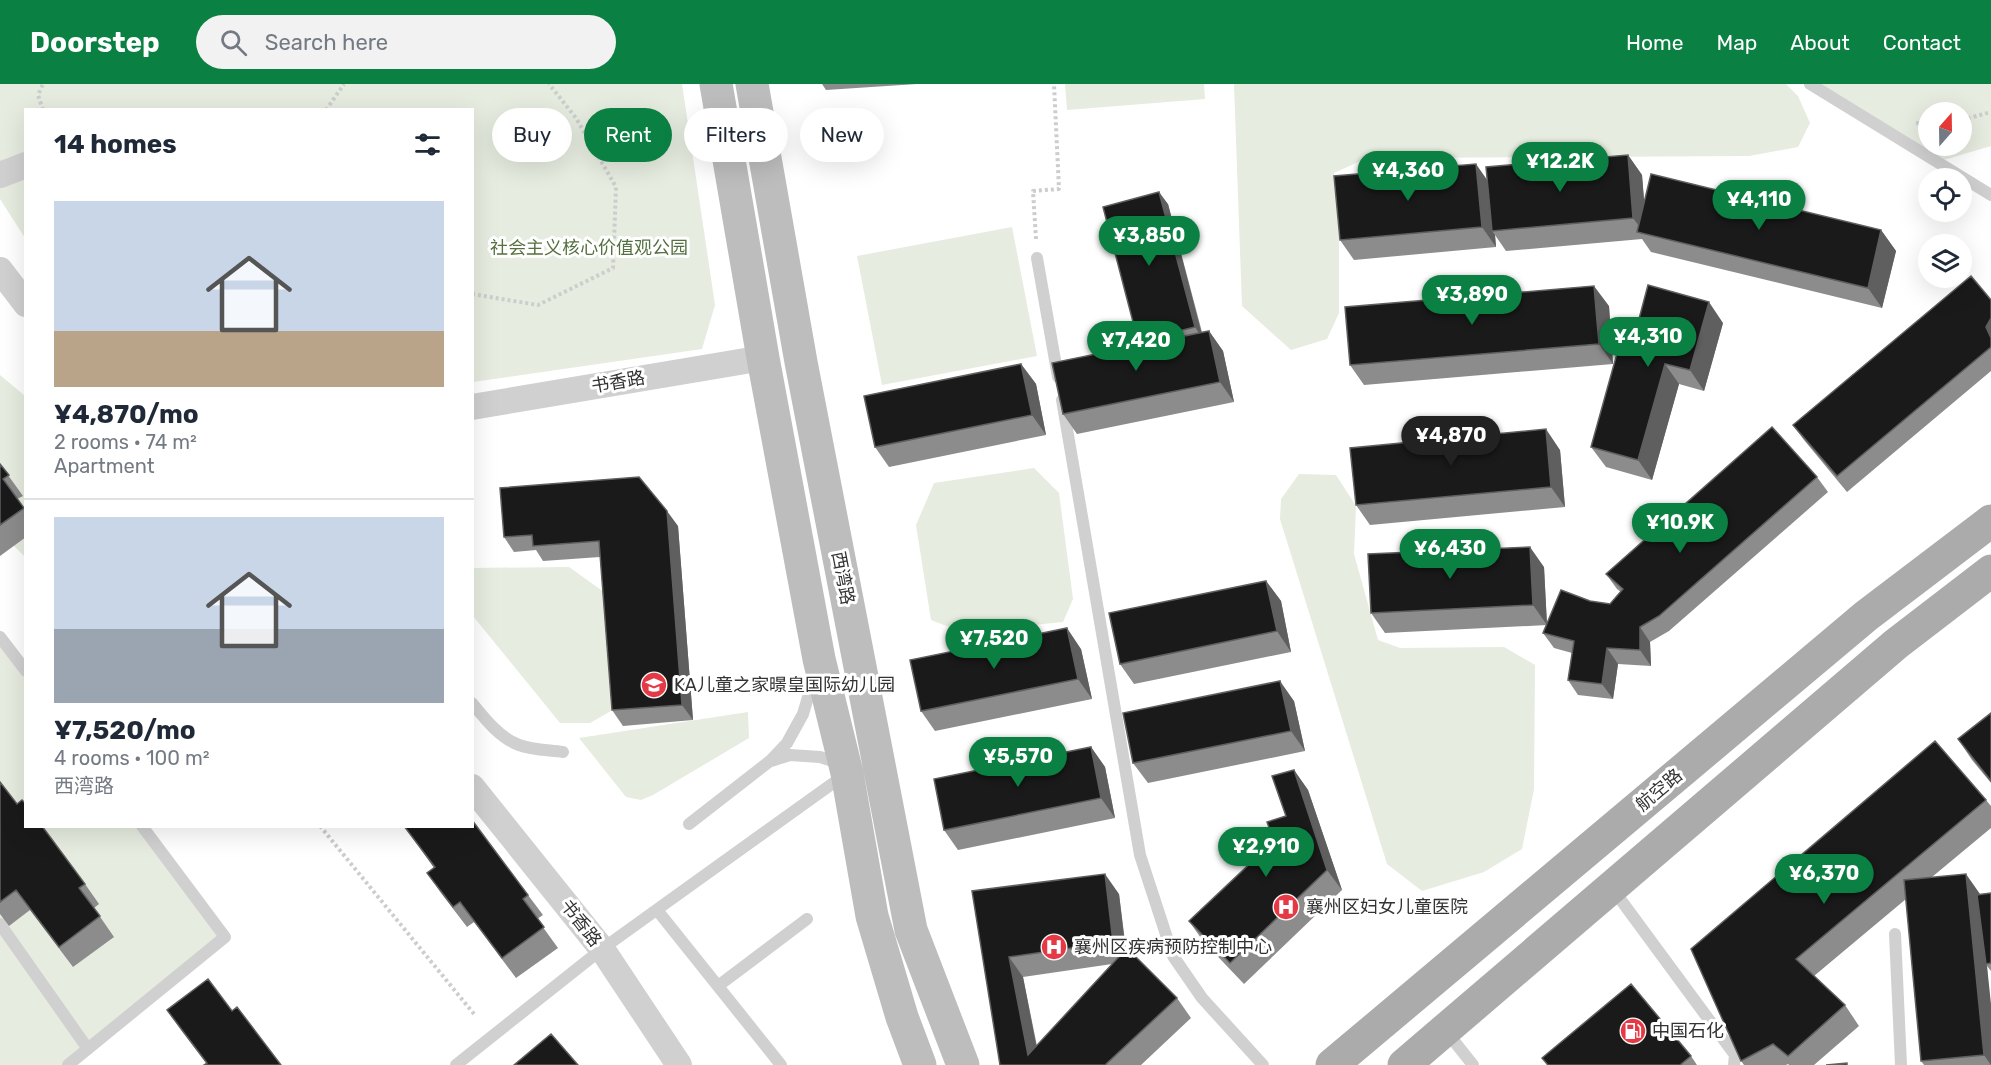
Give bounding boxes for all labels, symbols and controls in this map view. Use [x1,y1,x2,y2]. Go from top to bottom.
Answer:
search box [196,15,616,69]
text: Doorstep [30,26,160,59]
icon: search [217,26,250,59]
text: Search here [265,29,388,56]
text: Home [1626,30,1683,55]
text: Map [1716,30,1757,55]
text: About [1790,30,1850,55]
text: Contact [1883,30,1961,55]
north arrow [1918,102,1972,156]
map controls [1918,102,1972,288]
chip: Buy [492,108,572,162]
chip: Rent [584,108,672,162]
chip: Filters [684,108,788,162]
chip: New [800,108,884,162]
icon: filters [411,128,444,161]
text: 14 homes [54,129,177,160]
pin: ¥12.2K [1511,142,1609,193]
text: ¥12.2K [1526,149,1594,173]
pin: ¥4,360 [1359,151,1457,202]
text: ¥4,360 [1372,158,1444,182]
button: locate [1918,168,1972,222]
pin: ¥4,110 [1710,180,1808,231]
text: ¥4,110 [1726,187,1792,211]
pin: ¥3,850 [1100,216,1198,267]
text: ¥3,850 [1113,223,1185,247]
button: layers [1918,234,1972,288]
park label: 社会主义核心价值观公园 [490,237,688,259]
icon: home [195,240,303,348]
pin: ¥3,890 [1423,275,1521,326]
text: ¥3,890 [1436,282,1508,306]
pin: ¥4,310 [1599,317,1697,368]
pin: ¥7,420 [1087,321,1185,372]
text: ¥4,310 [1613,324,1683,348]
text: ¥7,420 [1101,328,1171,352]
street label: 书香路 [590,366,646,398]
text: ¥4,870/mo [54,399,199,430]
pin: ¥4,870 [1402,416,1500,467]
text: ¥4,870 [1415,423,1487,447]
text: 2 rooms · 74 m² [54,430,197,454]
text: Apartment [54,454,155,478]
pin: ¥10.9K [1631,503,1729,554]
text: ¥10.9K [1646,510,1714,534]
pin: ¥6,430 [1401,529,1499,580]
text: ¥6,430 [1414,536,1486,560]
street label: 西湾路 [827,549,859,607]
icon: home [195,556,303,664]
pin: ¥7,520 [945,619,1043,670]
text: ¥7,520 [959,626,1029,650]
school or university icon: KA儿童之家暻皇国际幼儿园 [639,670,669,700]
place label: KA儿童之家暻皇国际幼儿园 [674,674,895,696]
text: ¥7,520/mo [54,715,196,746]
pin: ¥5,570 [969,737,1067,788]
text: ¥5,570 [983,744,1053,768]
text: 4 rooms · 100 m² [54,746,210,770]
street label: 航空路 [1631,764,1687,816]
text: 西湾路 [54,774,114,798]
pin: ¥2,910 [1217,827,1315,878]
text: ¥2,910 [1232,834,1300,858]
pin: ¥6,370 [1775,854,1873,905]
text: ¥6,370 [1789,861,1859,885]
hospital icon: 襄州区妇女儿童医院 [1271,892,1301,922]
street label: 书香路 [556,895,606,951]
place label: 襄州区妇女儿童医院 [1306,896,1468,918]
hospital icon: 襄州区疾病预防控制中心 [1039,932,1069,962]
place label: 襄州区疾病预防控制中心 [1074,936,1272,958]
fuel station icon: 中国石化 [1618,1016,1648,1046]
place label: 中国石化 [1652,1020,1724,1042]

